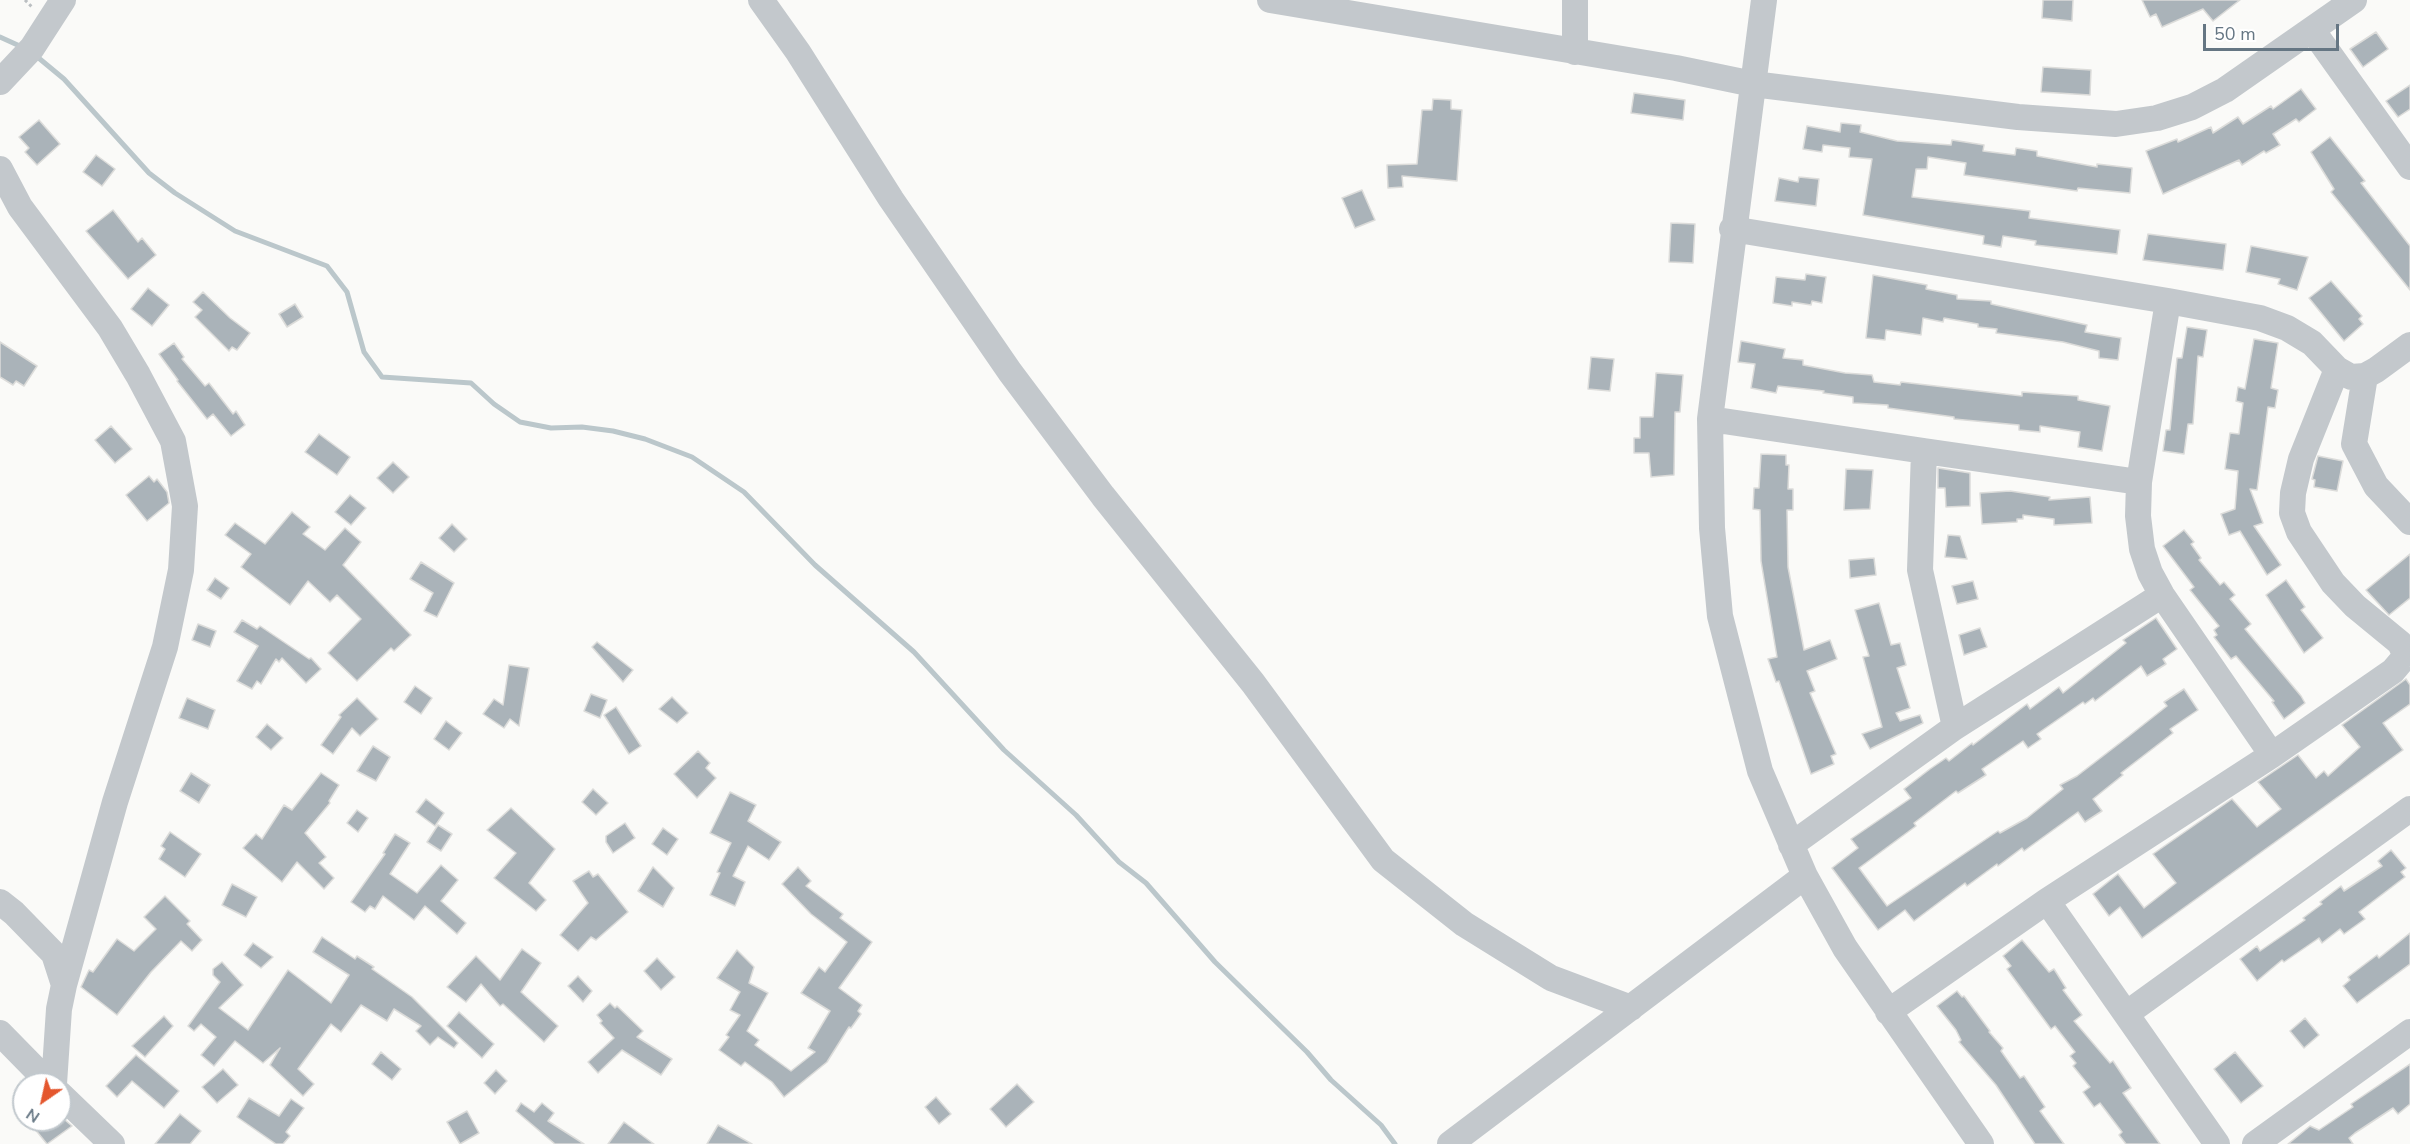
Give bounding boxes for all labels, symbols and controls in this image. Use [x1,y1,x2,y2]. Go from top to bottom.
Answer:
scale bar [2206,12,2342,50]
text: 50 m [2214,22,2256,46]
north arrow [12,1072,72,1132]
text: N [22,1103,44,1128]

